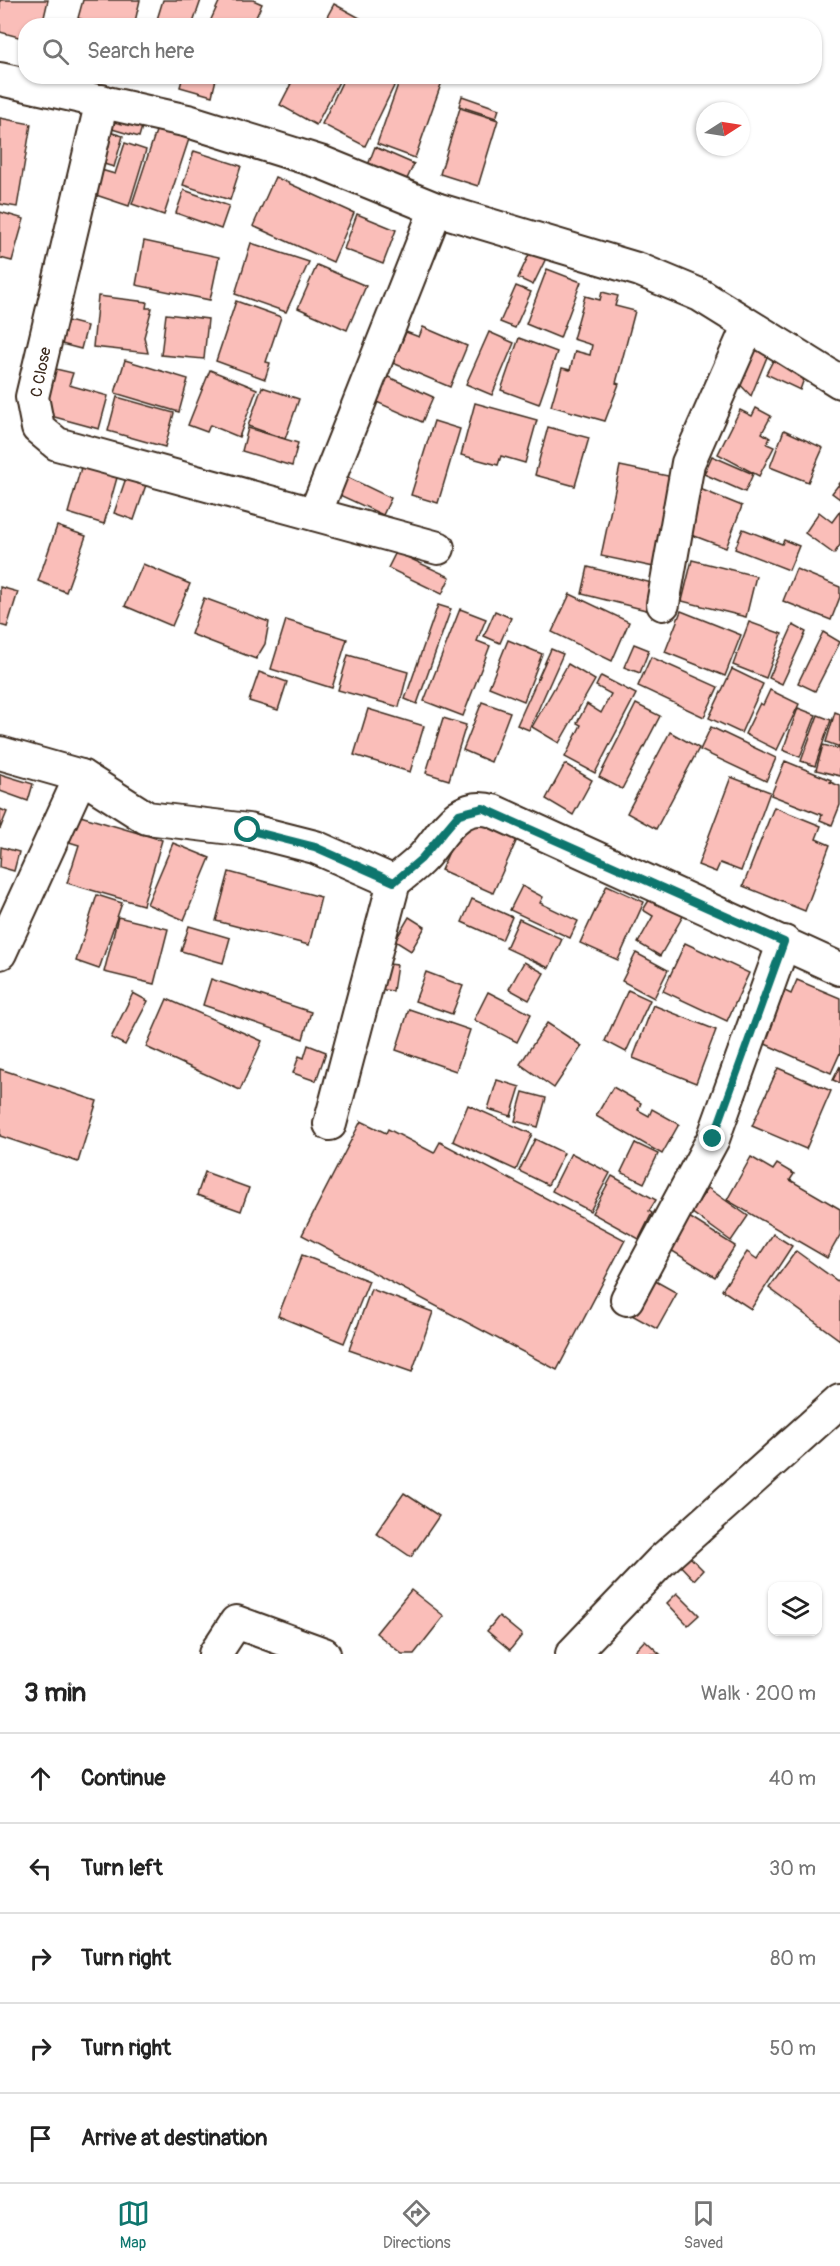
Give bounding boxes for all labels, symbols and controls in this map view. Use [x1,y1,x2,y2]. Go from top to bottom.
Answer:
search box [18,18,822,84]
icon: search [39,35,72,68]
text: Search here [87,37,194,65]
north arrow [696,102,750,156]
street label: C Close [26,345,56,399]
route start [234,816,260,842]
route end [699,1125,725,1151]
map controls [768,1582,822,1636]
button: layers [768,1582,822,1636]
text: 3 min [24,1677,86,1709]
text: Walk · 200 m [701,1681,816,1706]
icon: ahead [24,1762,57,1795]
text: Continue [81,1764,165,1792]
text: 40 m [769,1766,816,1791]
icon: left [24,1852,57,1885]
text: Turn left [81,1854,163,1882]
text: 30 m [769,1856,816,1881]
icon: right [24,1942,57,1975]
text: Turn right [81,1944,171,1972]
text: 80 m [770,1946,816,1971]
icon: right [24,2032,57,2065]
text: Turn right [81,2034,171,2062]
text: 50 m [769,2036,816,2061]
icon: arrive [24,2122,57,2155]
text: Arrive at destination [81,2124,267,2152]
tab: Map [117,2197,150,2253]
tab: Directions [383,2197,451,2253]
tab: Saved [684,2197,723,2253]

